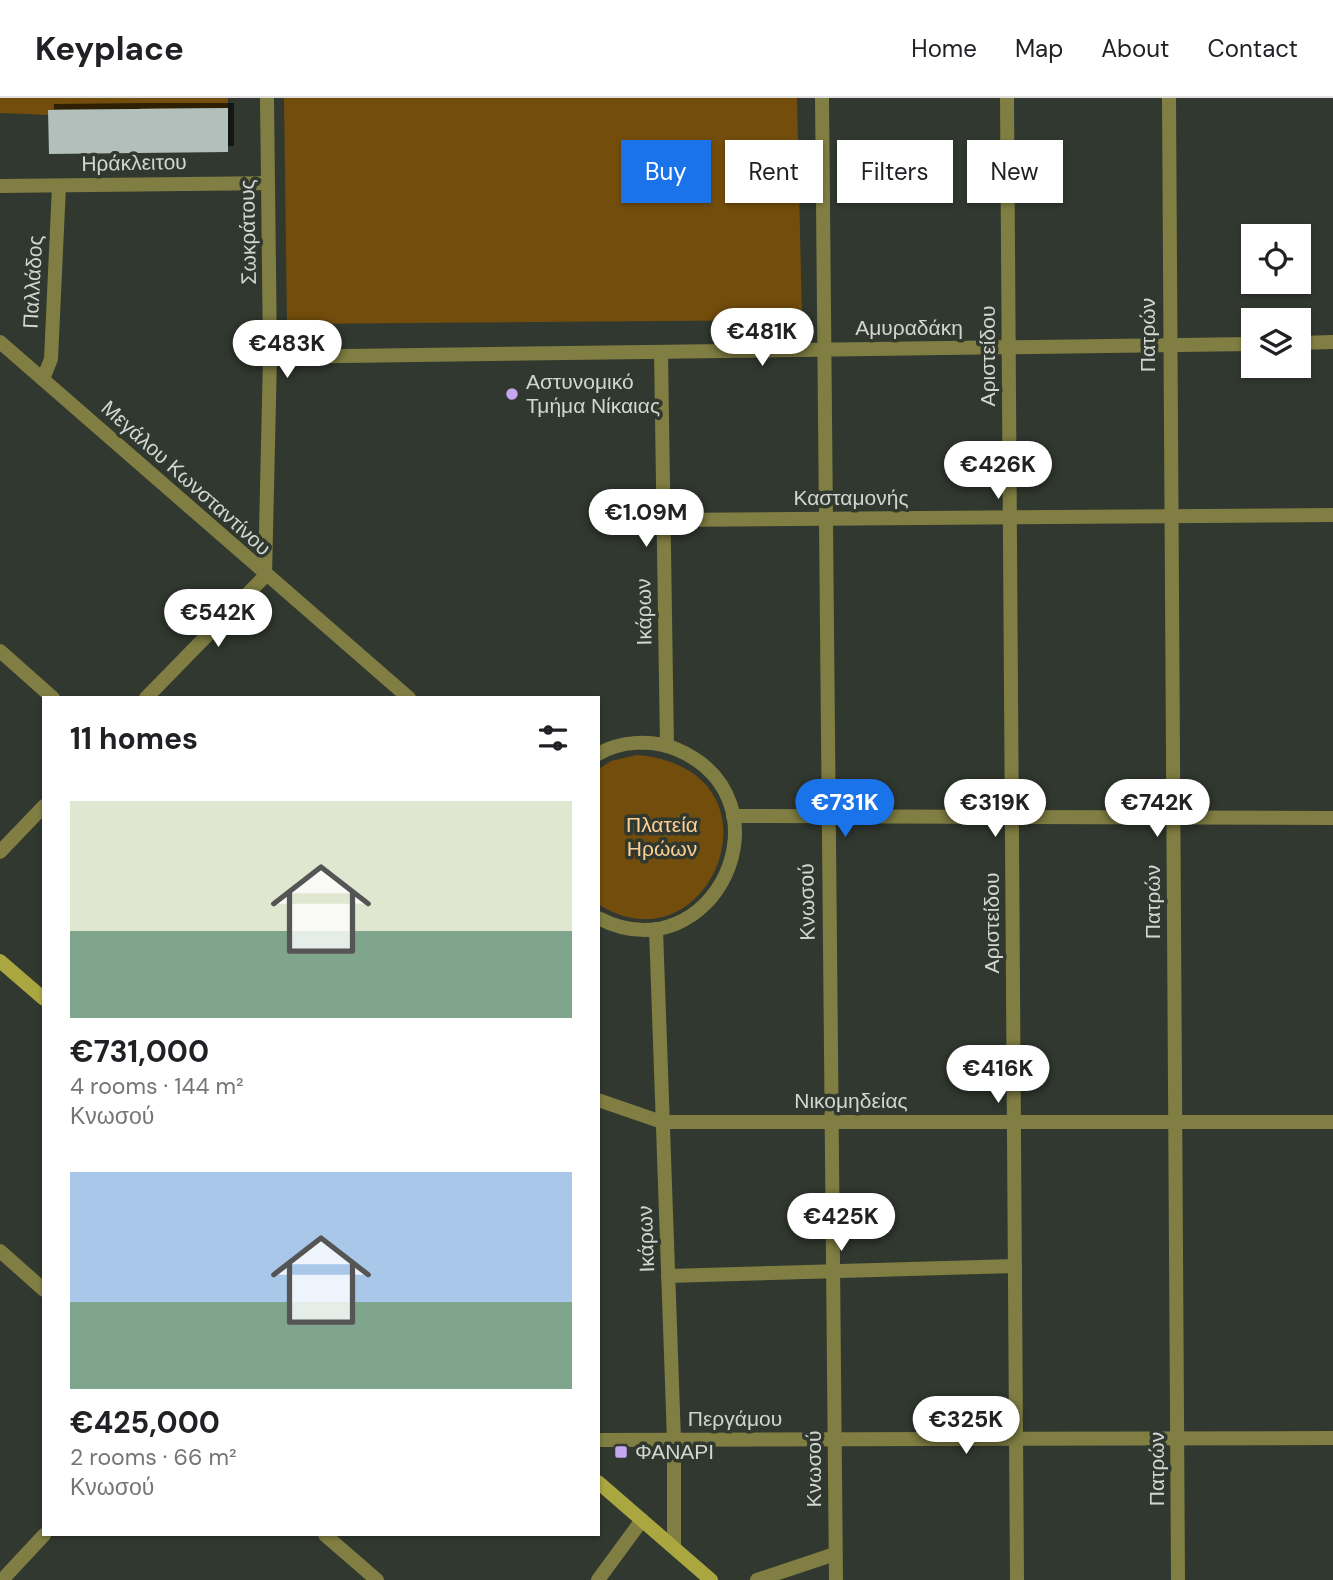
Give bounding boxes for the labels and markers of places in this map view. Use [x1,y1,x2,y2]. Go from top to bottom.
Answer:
pin: €481K [713,308,811,368]
pin: €483K [238,320,336,380]
place label: Αστυνομικό Τμήμα Νίκαιας [526,368,660,420]
marker: Αστυνομικό Τμήμα Νίκαιας [504,386,520,402]
pin: €426K [949,442,1047,501]
pin: €1.09M [589,490,703,549]
pin: €542K [169,589,267,649]
pin: €731K [796,780,894,839]
pin: €319K [946,780,1044,839]
pin: €742K [1108,780,1206,839]
pin: €416K [949,1046,1047,1105]
pin: €425K [792,1194,890,1253]
pin: €325K [917,1396,1015,1456]
place label: ΦΑΝΑΡΙ [635,1438,714,1466]
marker: ΦΑΝΑΡΙ [613,1444,629,1460]

